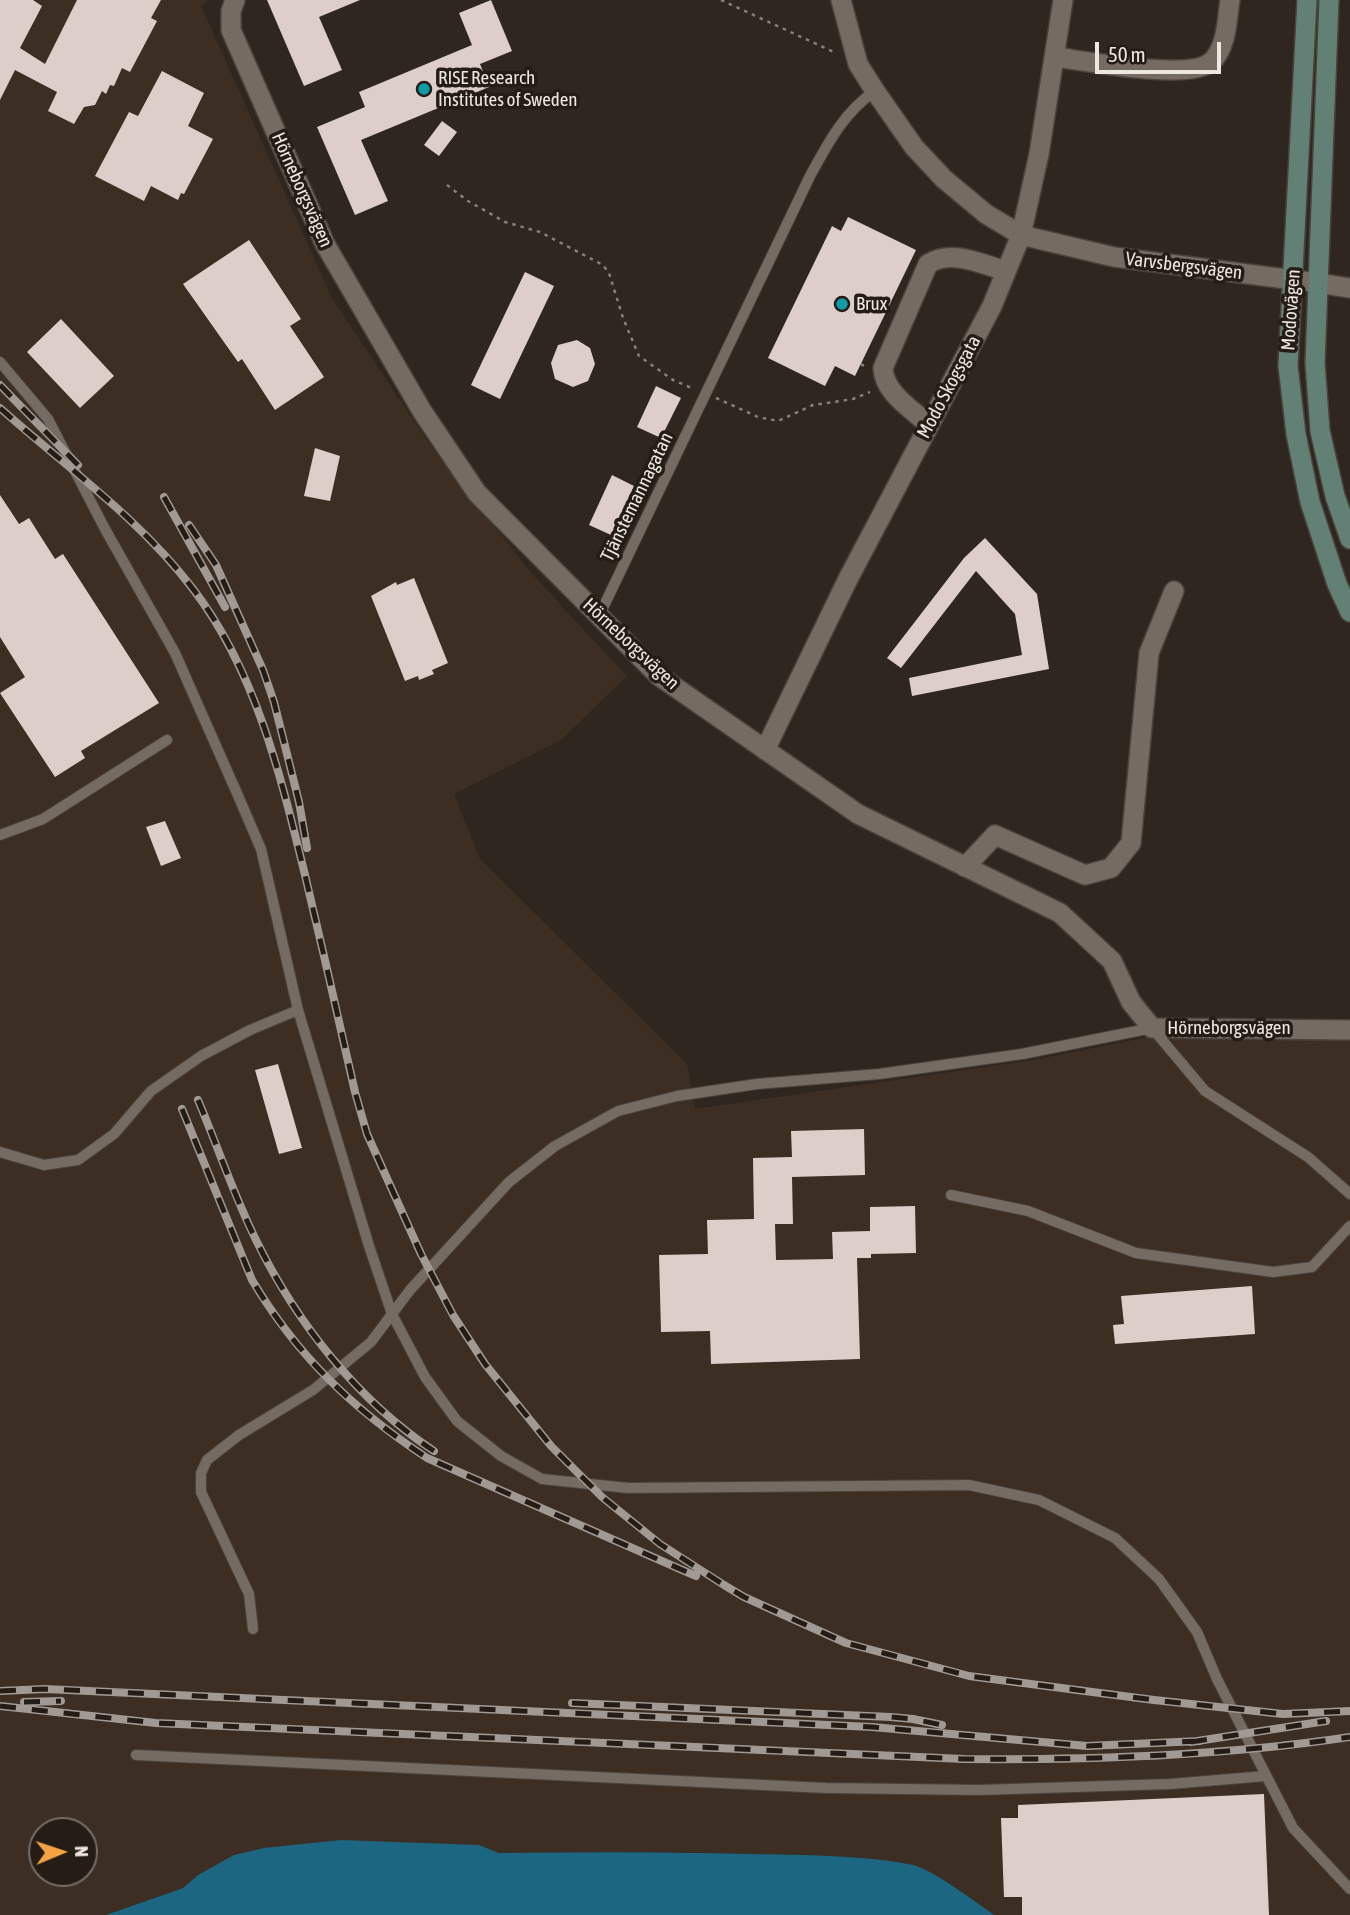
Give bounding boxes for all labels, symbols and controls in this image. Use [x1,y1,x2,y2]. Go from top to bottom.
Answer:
scale bar [1098,28,1224,72]
text: 50 m [1108,42,1146,66]
place label: RISE Research Institutes of Sweden [438,67,578,111]
marker: RISE Research Institutes of Sweden [416,81,432,97]
street label: Hörneborgsvägen [266,129,338,251]
street label: Varvsbergsvägen [1124,248,1244,284]
street label: Modovägen [1277,269,1305,351]
place label: Brux [856,293,887,315]
marker: Brux [834,296,850,312]
street label: Modo Skogsgata [912,332,986,442]
street label: Tjänstemannagatan [596,429,678,565]
street label: Hörneborgsvägen [578,594,684,694]
street label: Hörneborgsvägen [1167,1017,1291,1039]
north arrow [28,1817,98,1887]
text: N [71,1845,93,1857]

